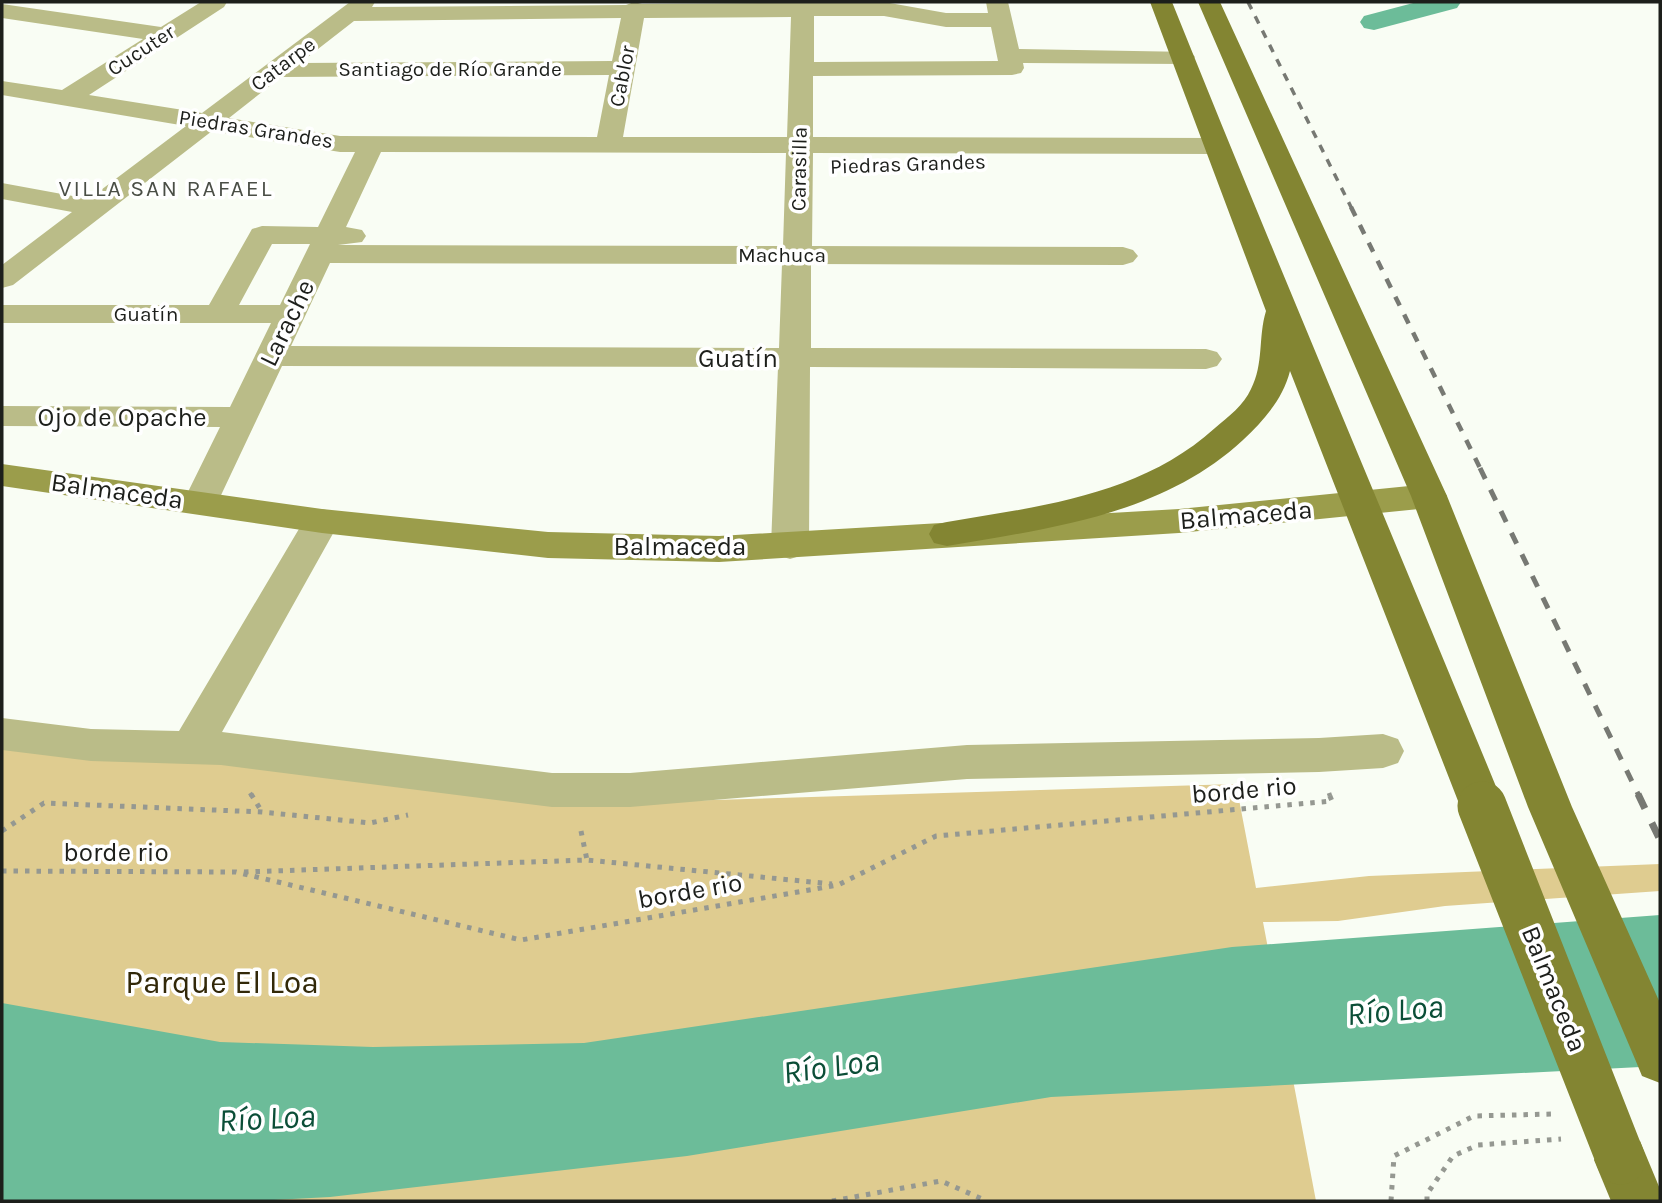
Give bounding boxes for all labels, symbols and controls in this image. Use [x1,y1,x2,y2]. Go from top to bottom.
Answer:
street label: Cucuter [103,19,179,81]
street label: Catarpe [246,32,320,96]
street label: Cablor [604,43,640,109]
street label: Santiago de Río Grande [338,57,562,81]
street label: Piedras Grandes [177,105,335,153]
street label: Carasilla [786,127,812,211]
street label: Piedras Grandes [830,149,986,179]
district label: VILLA SAN RAFAEL [59,175,273,202]
street label: Machuca [738,243,826,267]
street label: Larache [253,275,321,371]
street label: Guatín [114,302,178,326]
street label: Guatín [698,343,778,374]
street label: Ojo de Opache [37,402,207,433]
street label: Balmaceda [49,466,185,516]
street label: Balmaceda [1178,494,1314,536]
street label: Balmaceda [614,531,746,562]
street label: borde rio [1190,770,1298,810]
street label: borde rio [63,837,169,868]
street label: borde rio [635,867,745,915]
street label: Balmaceda [1515,922,1593,1056]
park label: Parque El Loa [125,964,319,1001]
water label: Río Loa [1345,987,1445,1033]
water label: Río Loa [780,1040,882,1092]
water label: Río Loa [218,1096,316,1140]

